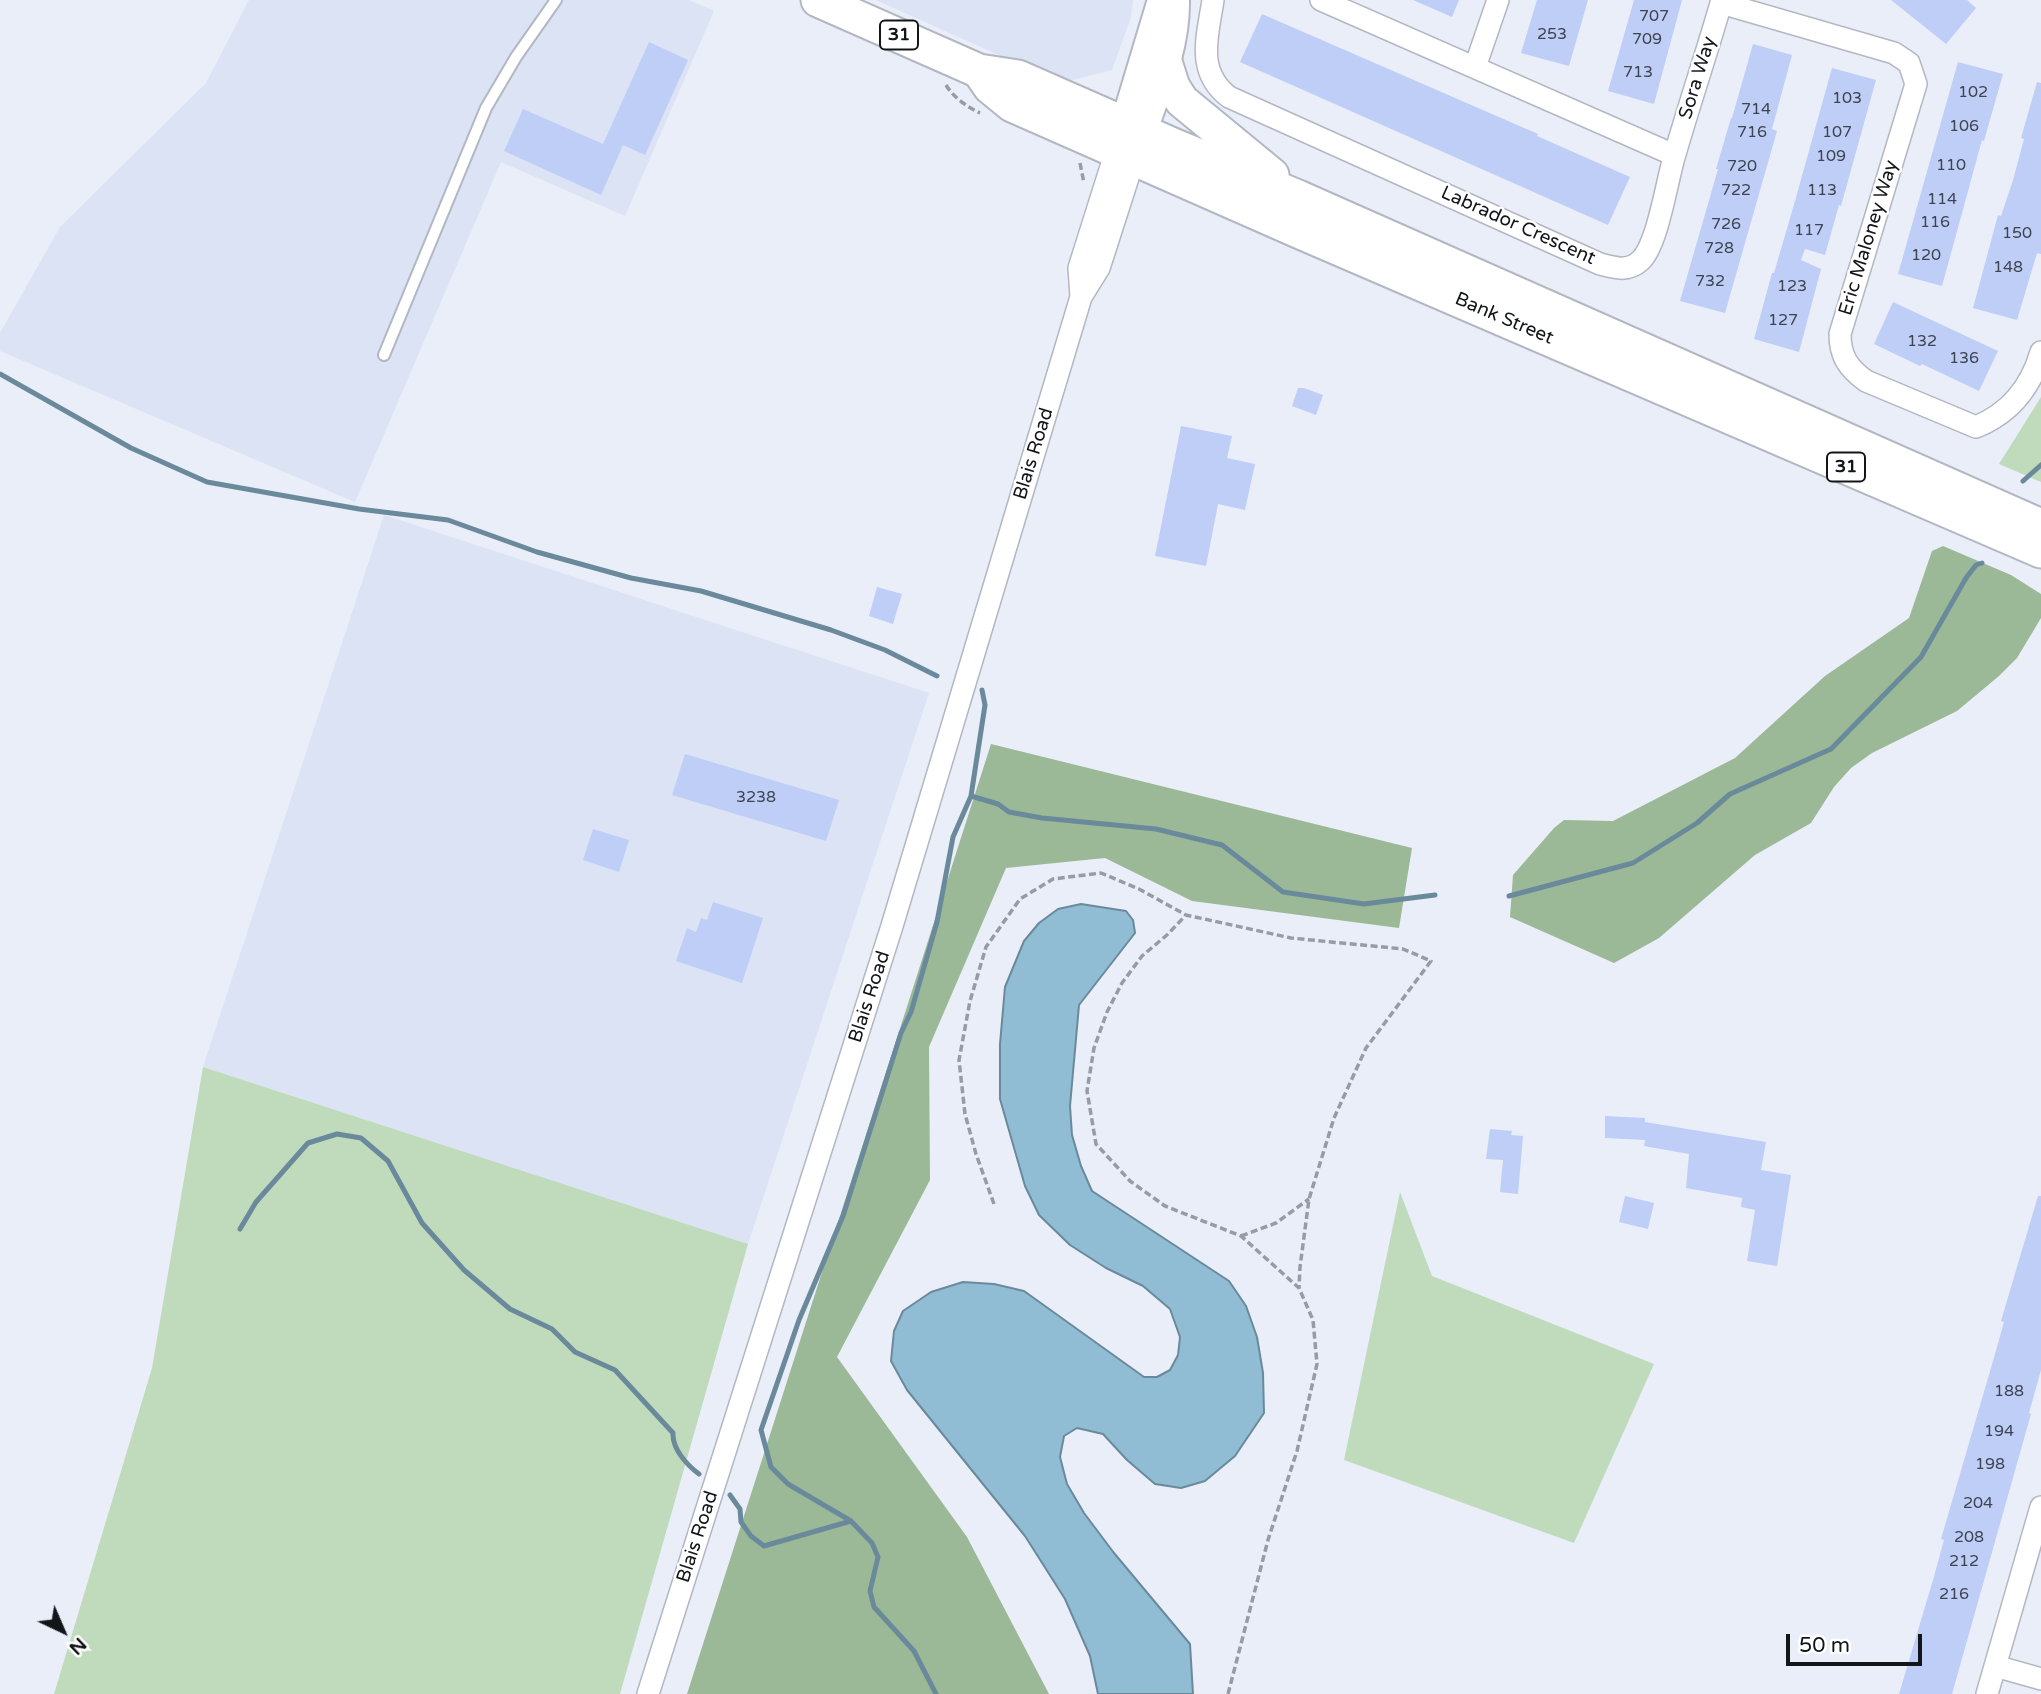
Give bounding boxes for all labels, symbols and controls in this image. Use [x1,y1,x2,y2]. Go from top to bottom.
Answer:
house number: 707 [1639,7,1669,27]
road number: 31 [880,20,918,50]
house number: 253 [1537,25,1567,45]
house number: 709 [1632,30,1662,50]
street label: Sora Way [1675,34,1721,122]
house number: 713 [1623,63,1653,83]
house number: 102 [1958,83,1988,103]
house number: 103 [1832,89,1862,109]
house number: 714 [1741,100,1771,120]
house number: 106 [1949,117,1979,137]
house number: 716 [1737,123,1767,143]
house number: 107 [1822,123,1852,143]
house number: 109 [1816,147,1846,167]
house number: 110 [1936,156,1966,176]
house number: 720 [1727,157,1757,177]
street label: Eric Maloney Way [1835,158,1903,318]
house number: 722 [1721,181,1751,201]
house number: 113 [1807,181,1837,201]
street label: Labrador Crescent [1437,182,1599,270]
house number: 114 [1927,190,1957,210]
house number: 116 [1920,213,1950,233]
house number: 726 [1711,215,1741,235]
house number: 117 [1794,221,1824,241]
house number: 150 [2002,224,2032,244]
house number: 728 [1704,239,1734,259]
house number: 120 [1911,246,1941,266]
house number: 148 [1993,258,2023,278]
house number: 732 [1695,272,1725,292]
house number: 123 [1777,277,1807,297]
street label: Bank Street [1451,288,1557,350]
house number: 127 [1768,311,1798,331]
house number: 132 [1907,332,1937,352]
house number: 136 [1949,349,1979,369]
street label: Blais Road [1009,405,1059,503]
road number: 31 [1827,452,1865,481]
house number: 3238 [736,788,776,808]
street label: Blais Road [844,948,896,1046]
house number: 188 [1994,1382,2024,1402]
house number: 194 [1984,1422,2014,1442]
house number: 198 [1975,1455,2005,1475]
street label: Blais Road [672,1488,724,1586]
house number: 204 [1963,1494,1993,1514]
house number: 208 [1954,1528,1984,1548]
house number: 212 [1949,1552,1979,1572]
house number: 216 [1939,1585,1969,1605]
north arrow [28,1596,98,1666]
scale bar [1789,1620,1926,1664]
text: N [64,1633,91,1659]
text: 50 m [1799,1633,1850,1658]

